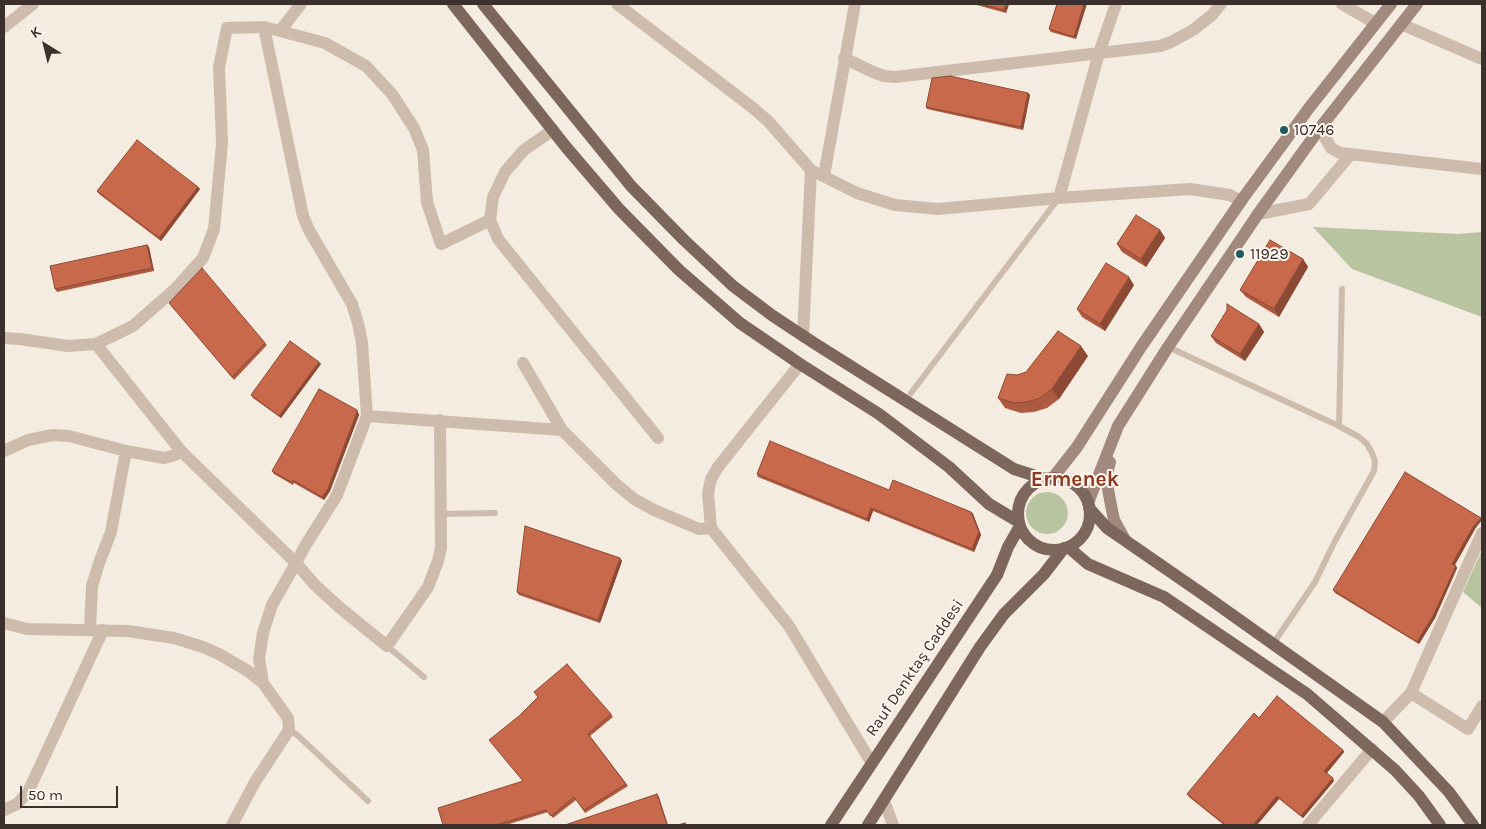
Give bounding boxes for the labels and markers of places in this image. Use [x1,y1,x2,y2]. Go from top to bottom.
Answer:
place label: 10746 [1294,120,1334,140]
marker: 10746 [1278,124,1290,136]
place label: 11929 [1250,244,1288,264]
marker: 11929 [1234,248,1246,260]

